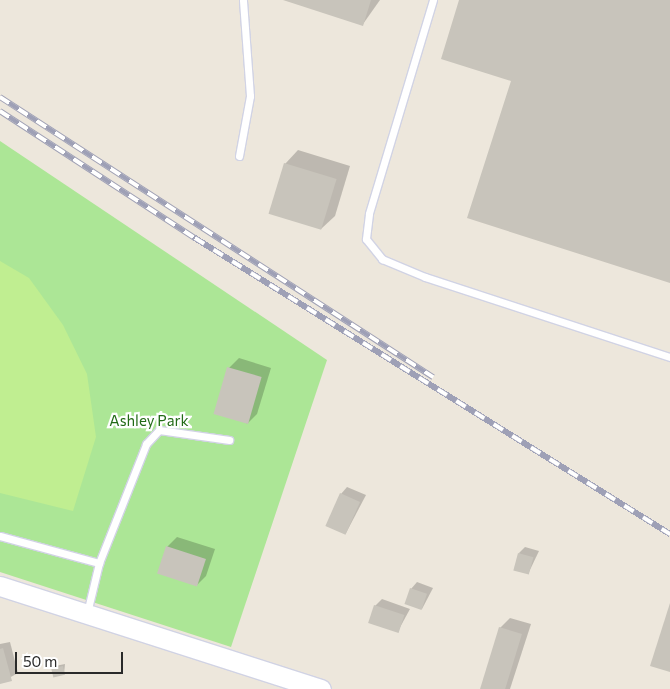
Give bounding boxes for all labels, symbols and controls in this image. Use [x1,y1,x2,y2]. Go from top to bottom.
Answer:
park label: Ashley Park [109,412,189,430]
scale bar [18,642,125,674]
text: 50 m [23,652,57,670]

